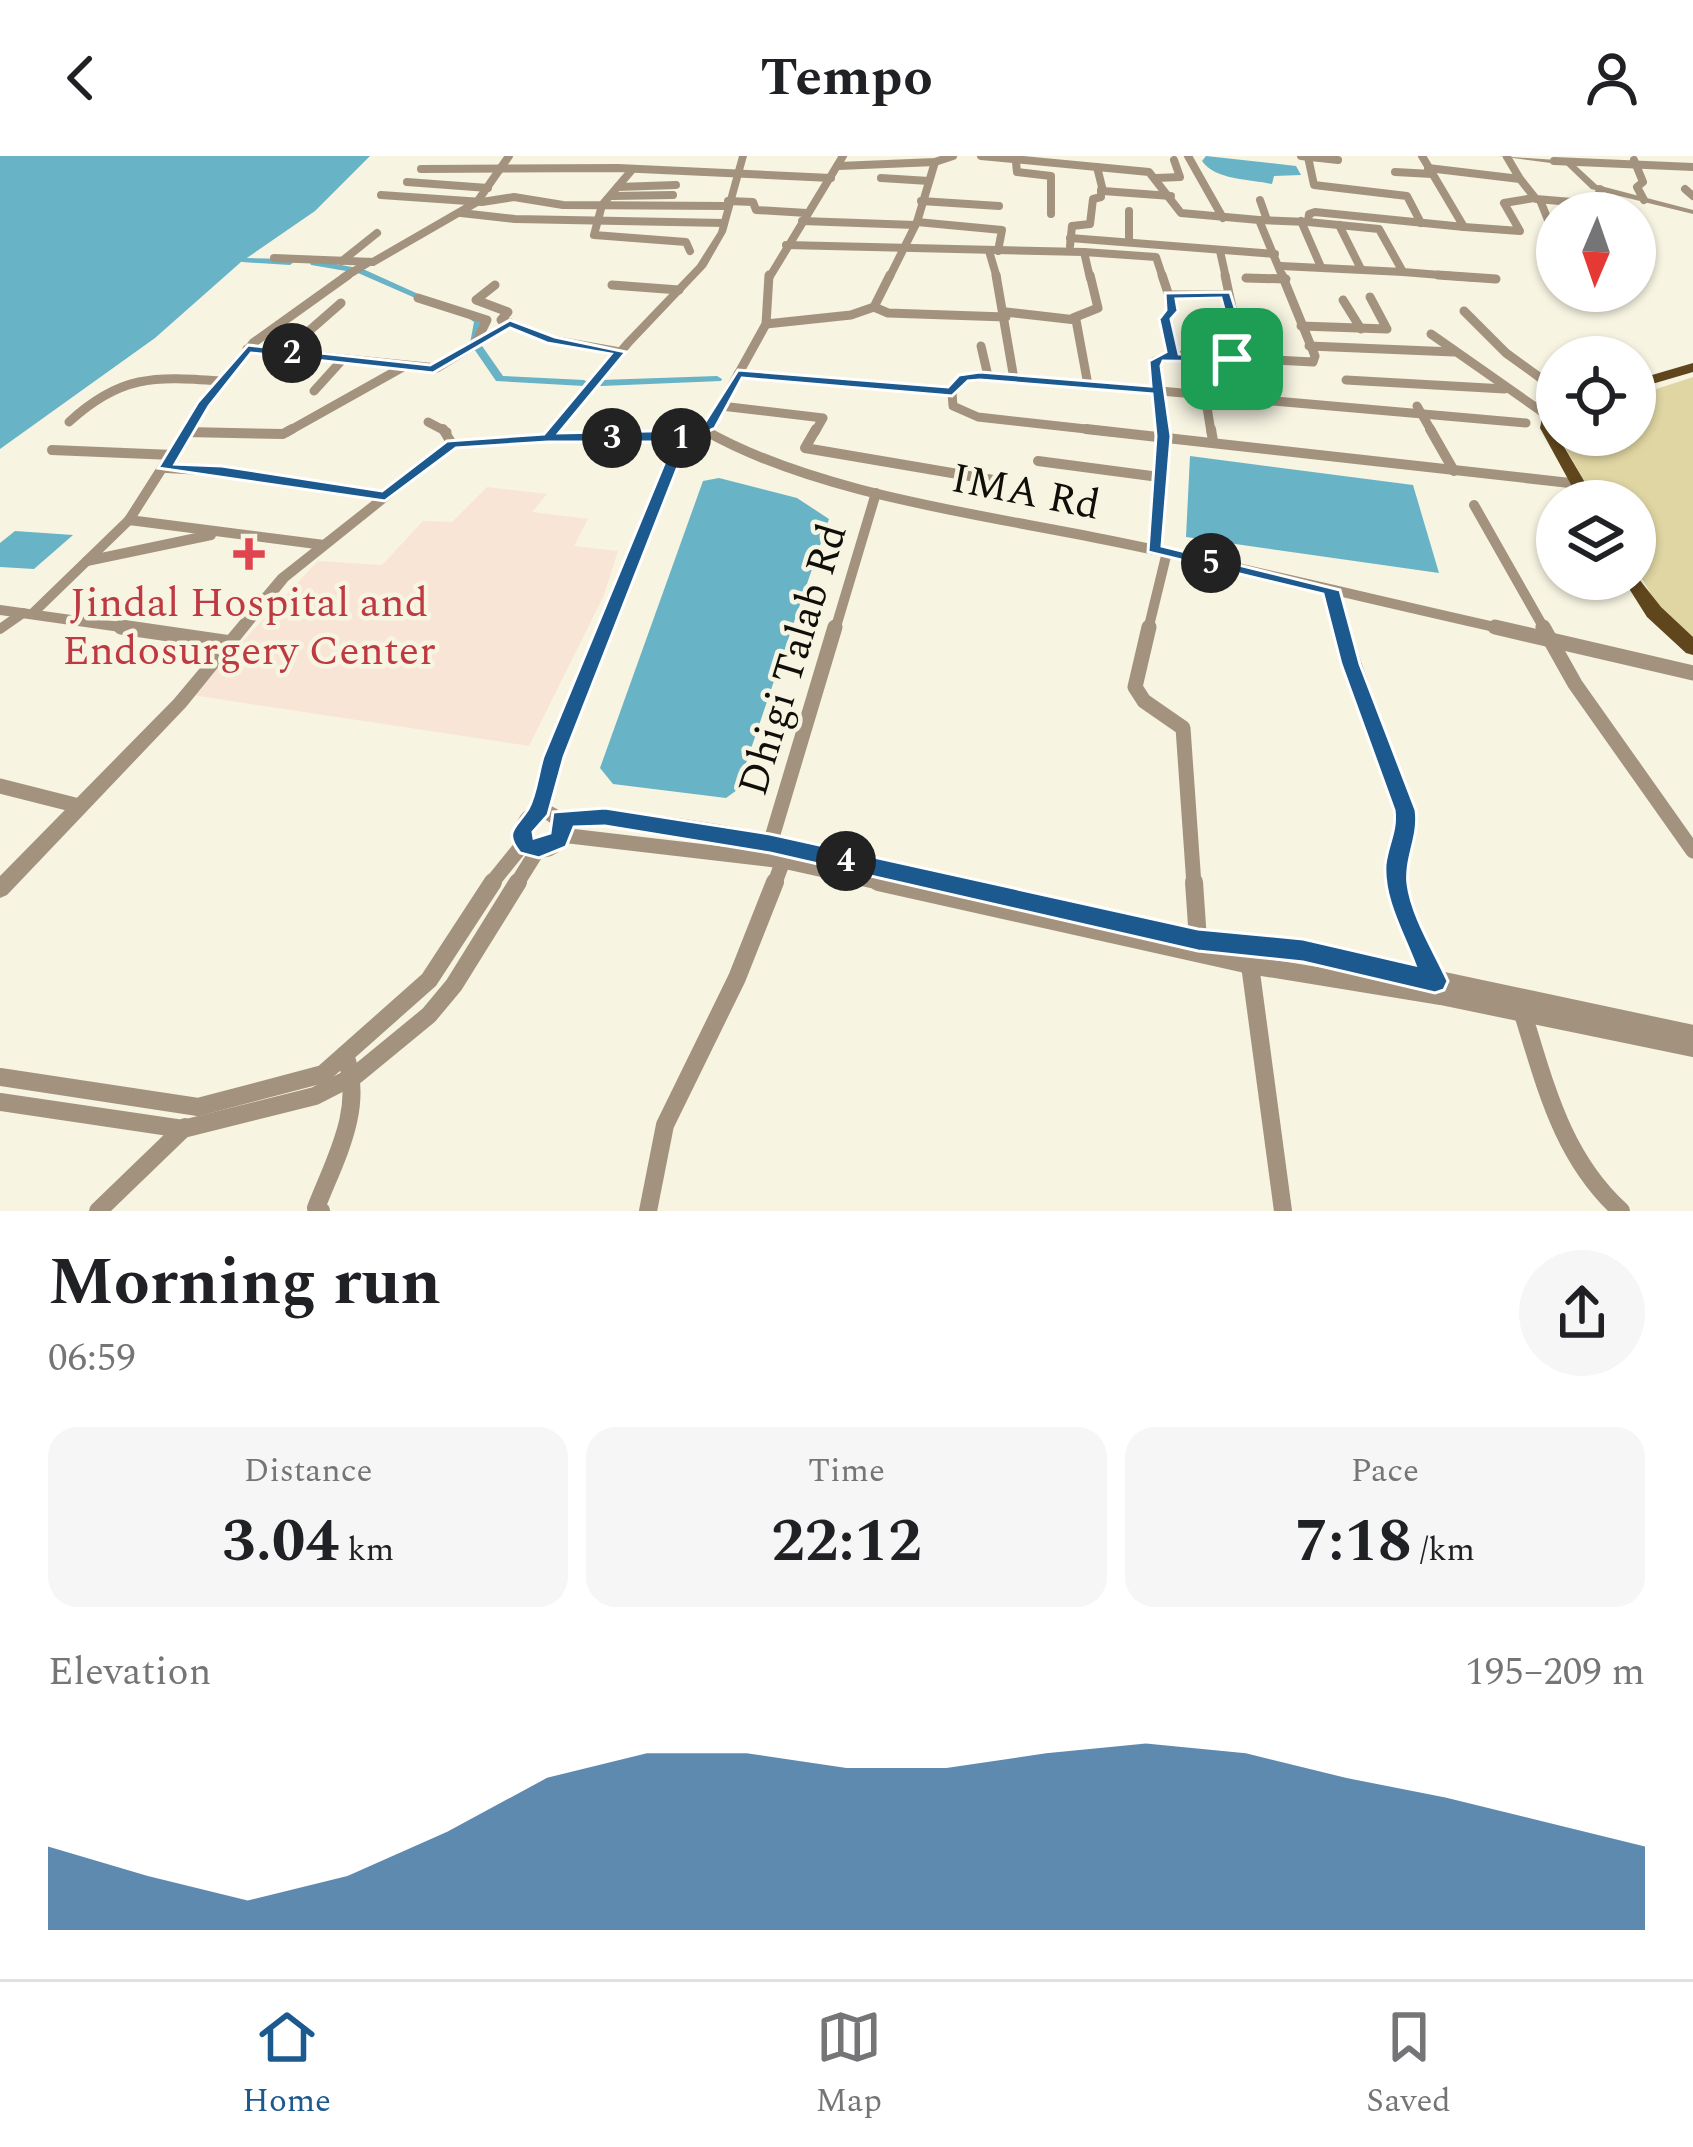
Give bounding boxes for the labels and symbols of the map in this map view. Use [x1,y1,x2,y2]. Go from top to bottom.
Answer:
north arrow [1536,192,1656,312]
pin [1181,308,1283,410]
pin: 2 [262,323,322,383]
pin: 3 [582,408,642,468]
pin: 1 [651,408,711,468]
street label: IMA Rd [946,447,1105,538]
street label: Dhigi Talab Rd [722,516,865,803]
pin: 5 [1181,533,1241,593]
marker: Jindal Hospital and Endosurgery Center [233,538,265,570]
place label: Jindal Hospital and Endosurgery Center [62,572,436,683]
pin: 4 [816,831,876,891]

